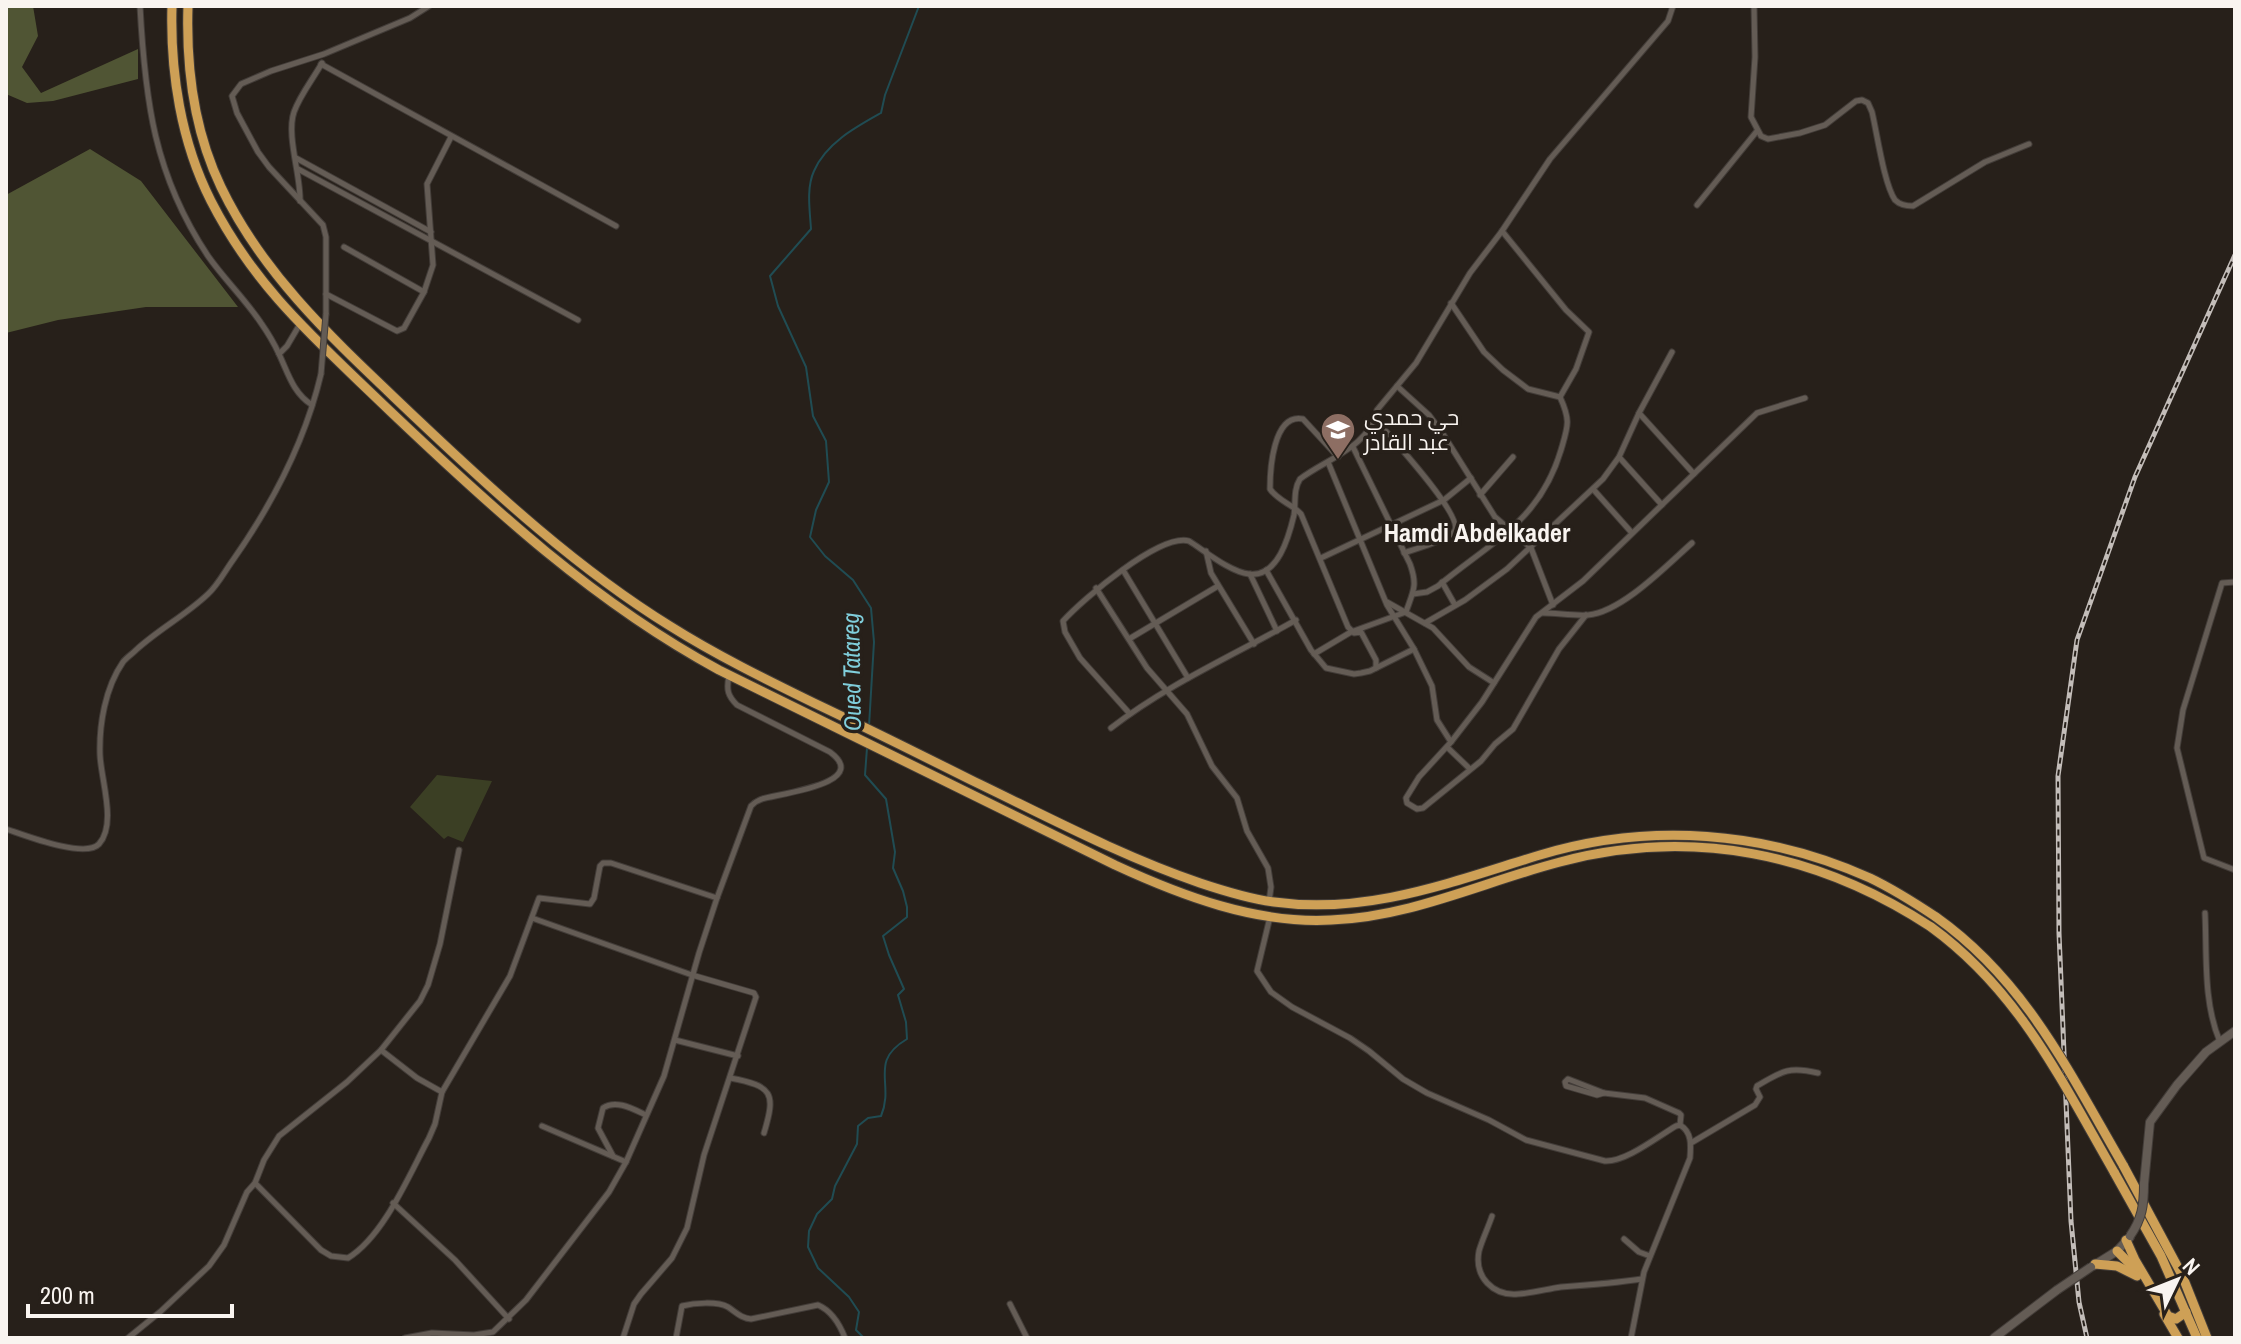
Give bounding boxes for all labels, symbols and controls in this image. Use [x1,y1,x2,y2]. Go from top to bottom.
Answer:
place label: حي حمدي عبد القادر [1362,402,1459,457]
school or university icon: حي حمدي عبد القادر [1319,411,1357,461]
district label: Hamdi Abdelkader [1384,515,1571,550]
water label: Oued Tatareg [834,613,868,731]
north arrow [2137,1240,2217,1320]
text: N [2176,1251,2207,1281]
scale bar [28,1268,232,1318]
text: 200 m [40,1279,95,1311]

